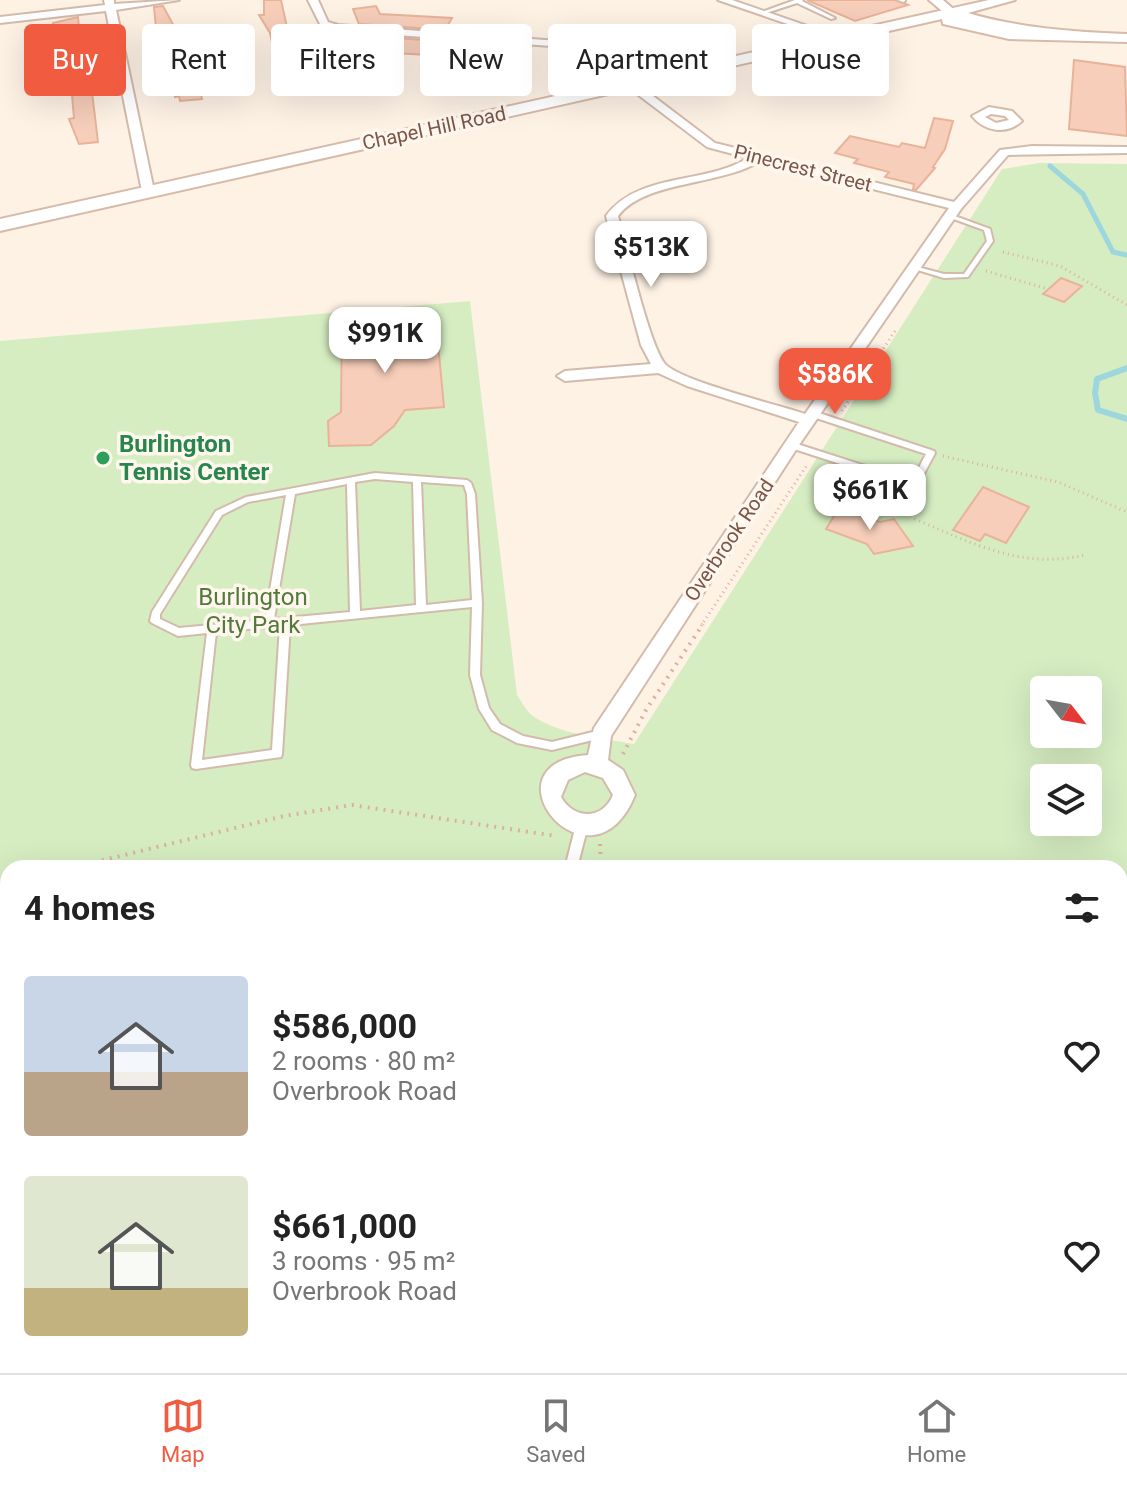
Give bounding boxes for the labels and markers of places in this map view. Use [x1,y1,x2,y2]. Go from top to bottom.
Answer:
pin: $513K [595,221,707,289]
pin: $991K [329,307,441,375]
pin: $586K [779,348,891,416]
place label: Burlington Tennis Center [119,430,270,486]
marker: Burlington Tennis Center [94,449,112,467]
pin: $661K [814,464,926,532]

